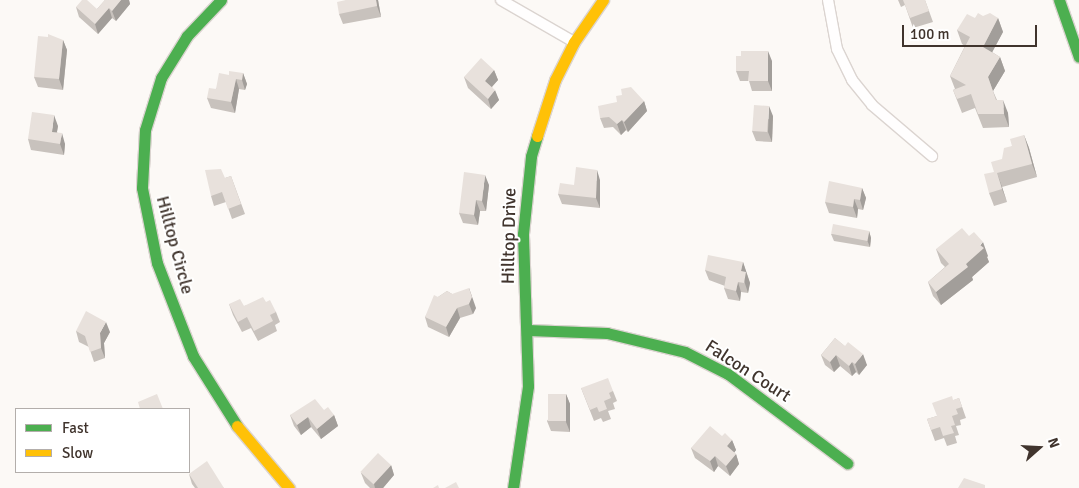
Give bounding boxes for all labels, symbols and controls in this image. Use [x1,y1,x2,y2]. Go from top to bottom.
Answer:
scale bar [904,15,1039,47]
text: 100 m [910,25,950,43]
street label: Hilltop Drive [497,188,521,284]
street label: Hilltop Circle [152,194,198,296]
street label: Falcon Court [701,335,795,407]
legend [15,408,190,473]
text: Fast [62,419,89,437]
north arrow [1014,423,1064,473]
text: N [1044,436,1063,450]
text: Slow [62,444,93,462]

